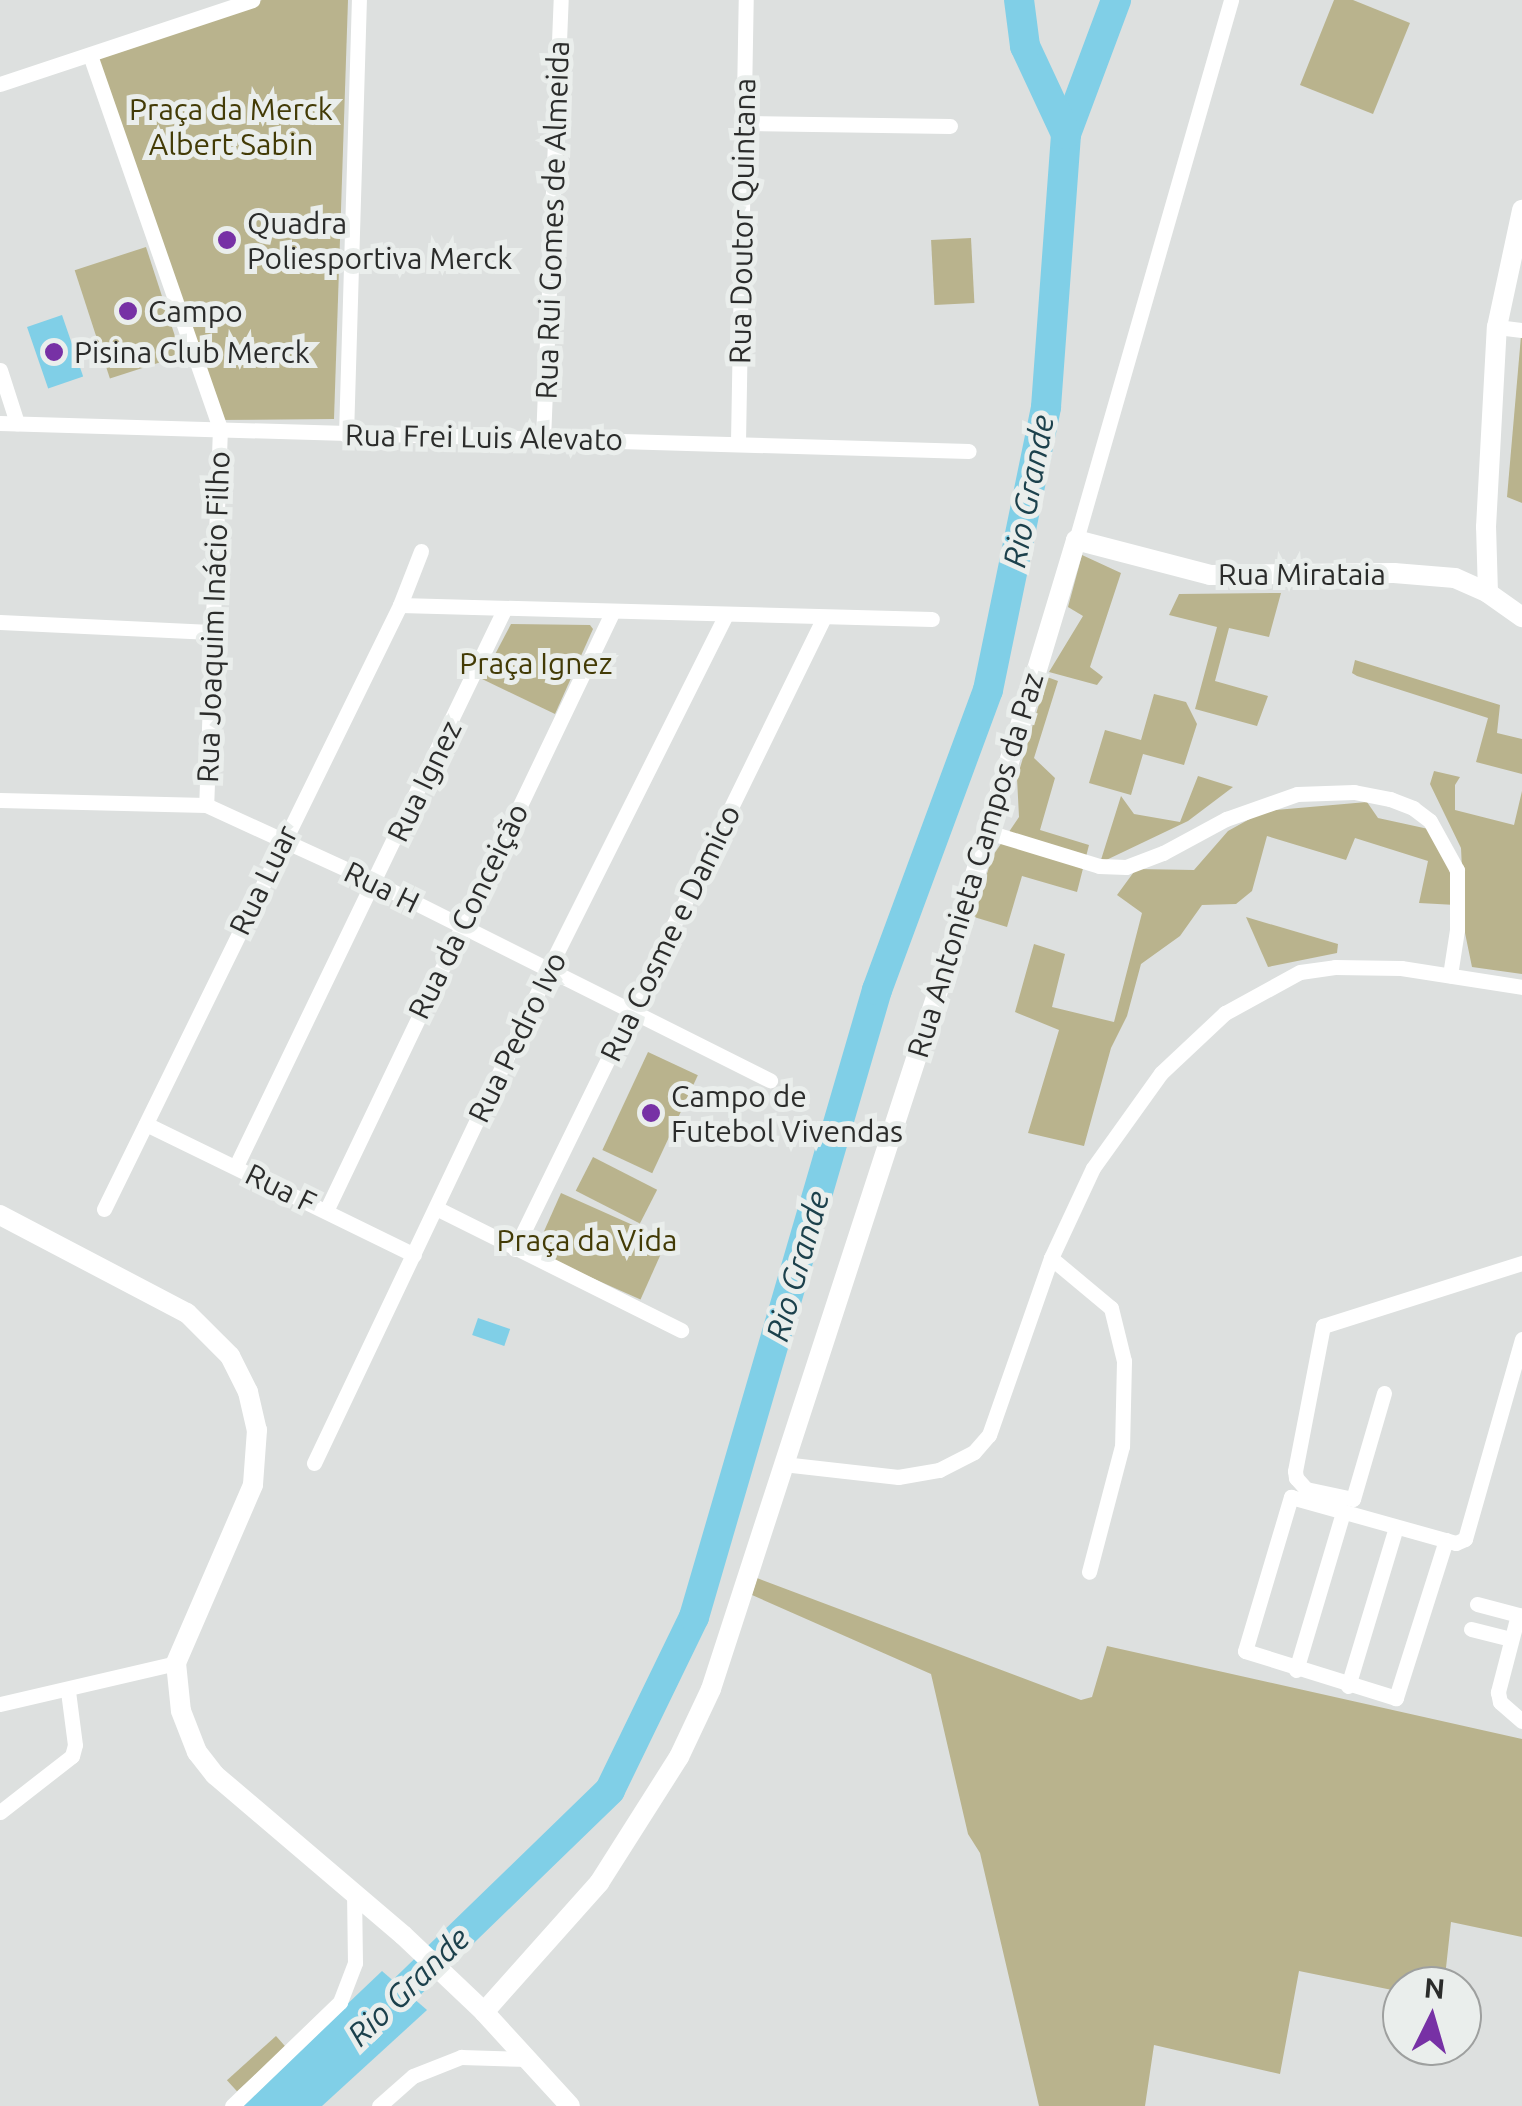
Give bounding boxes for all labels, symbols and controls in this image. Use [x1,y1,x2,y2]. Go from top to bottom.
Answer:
street label: Rua Rui Gomes de Almeida [528,40,576,400]
street label: Rua Doutor Quintana [722,78,762,364]
park label: Praça da Merck Albert Sabin [129,91,333,162]
place label: Quadra Poliesportiva Merck [247,205,512,276]
marker: Quadra Poliesportiva Merck [216,229,238,251]
place label: Campo [148,293,243,329]
marker: Campo [117,300,139,322]
place label: Pisina Club Merck [74,334,310,370]
marker: Pisina Club Merck [43,341,65,363]
water label: Rio Grande [994,412,1062,570]
street label: Rua Frei Luis Alevato [345,417,623,457]
street label: Rua Joaquim Inácio Filho [189,450,237,784]
street label: Rua Mirataia [1218,556,1386,592]
park label: Praça Ignez [459,645,613,681]
street label: Rua Antonieta Campos da Paz [899,668,1051,1062]
street label: Rua Ignez [379,714,469,848]
street label: Rua da Conceição [400,797,536,1025]
street label: Rua Cosme e Damico [592,799,748,1067]
street label: Rua Luar [221,819,305,941]
street label: Rua H [339,854,425,920]
street label: Rua Pedro Ivo [460,946,574,1128]
place label: Campo de Futebol Vivendas [671,1078,903,1148]
marker: Campo de Futebol Vivendas [640,1102,662,1124]
street label: Rua F [240,1156,322,1220]
water label: Rio Grande [757,1187,837,1345]
park label: Praça da Vida [497,1222,677,1258]
water label: Rio Grande [339,1919,477,2053]
north arrow [1382,1966,1482,2066]
text: N [1423,1971,1446,2004]

